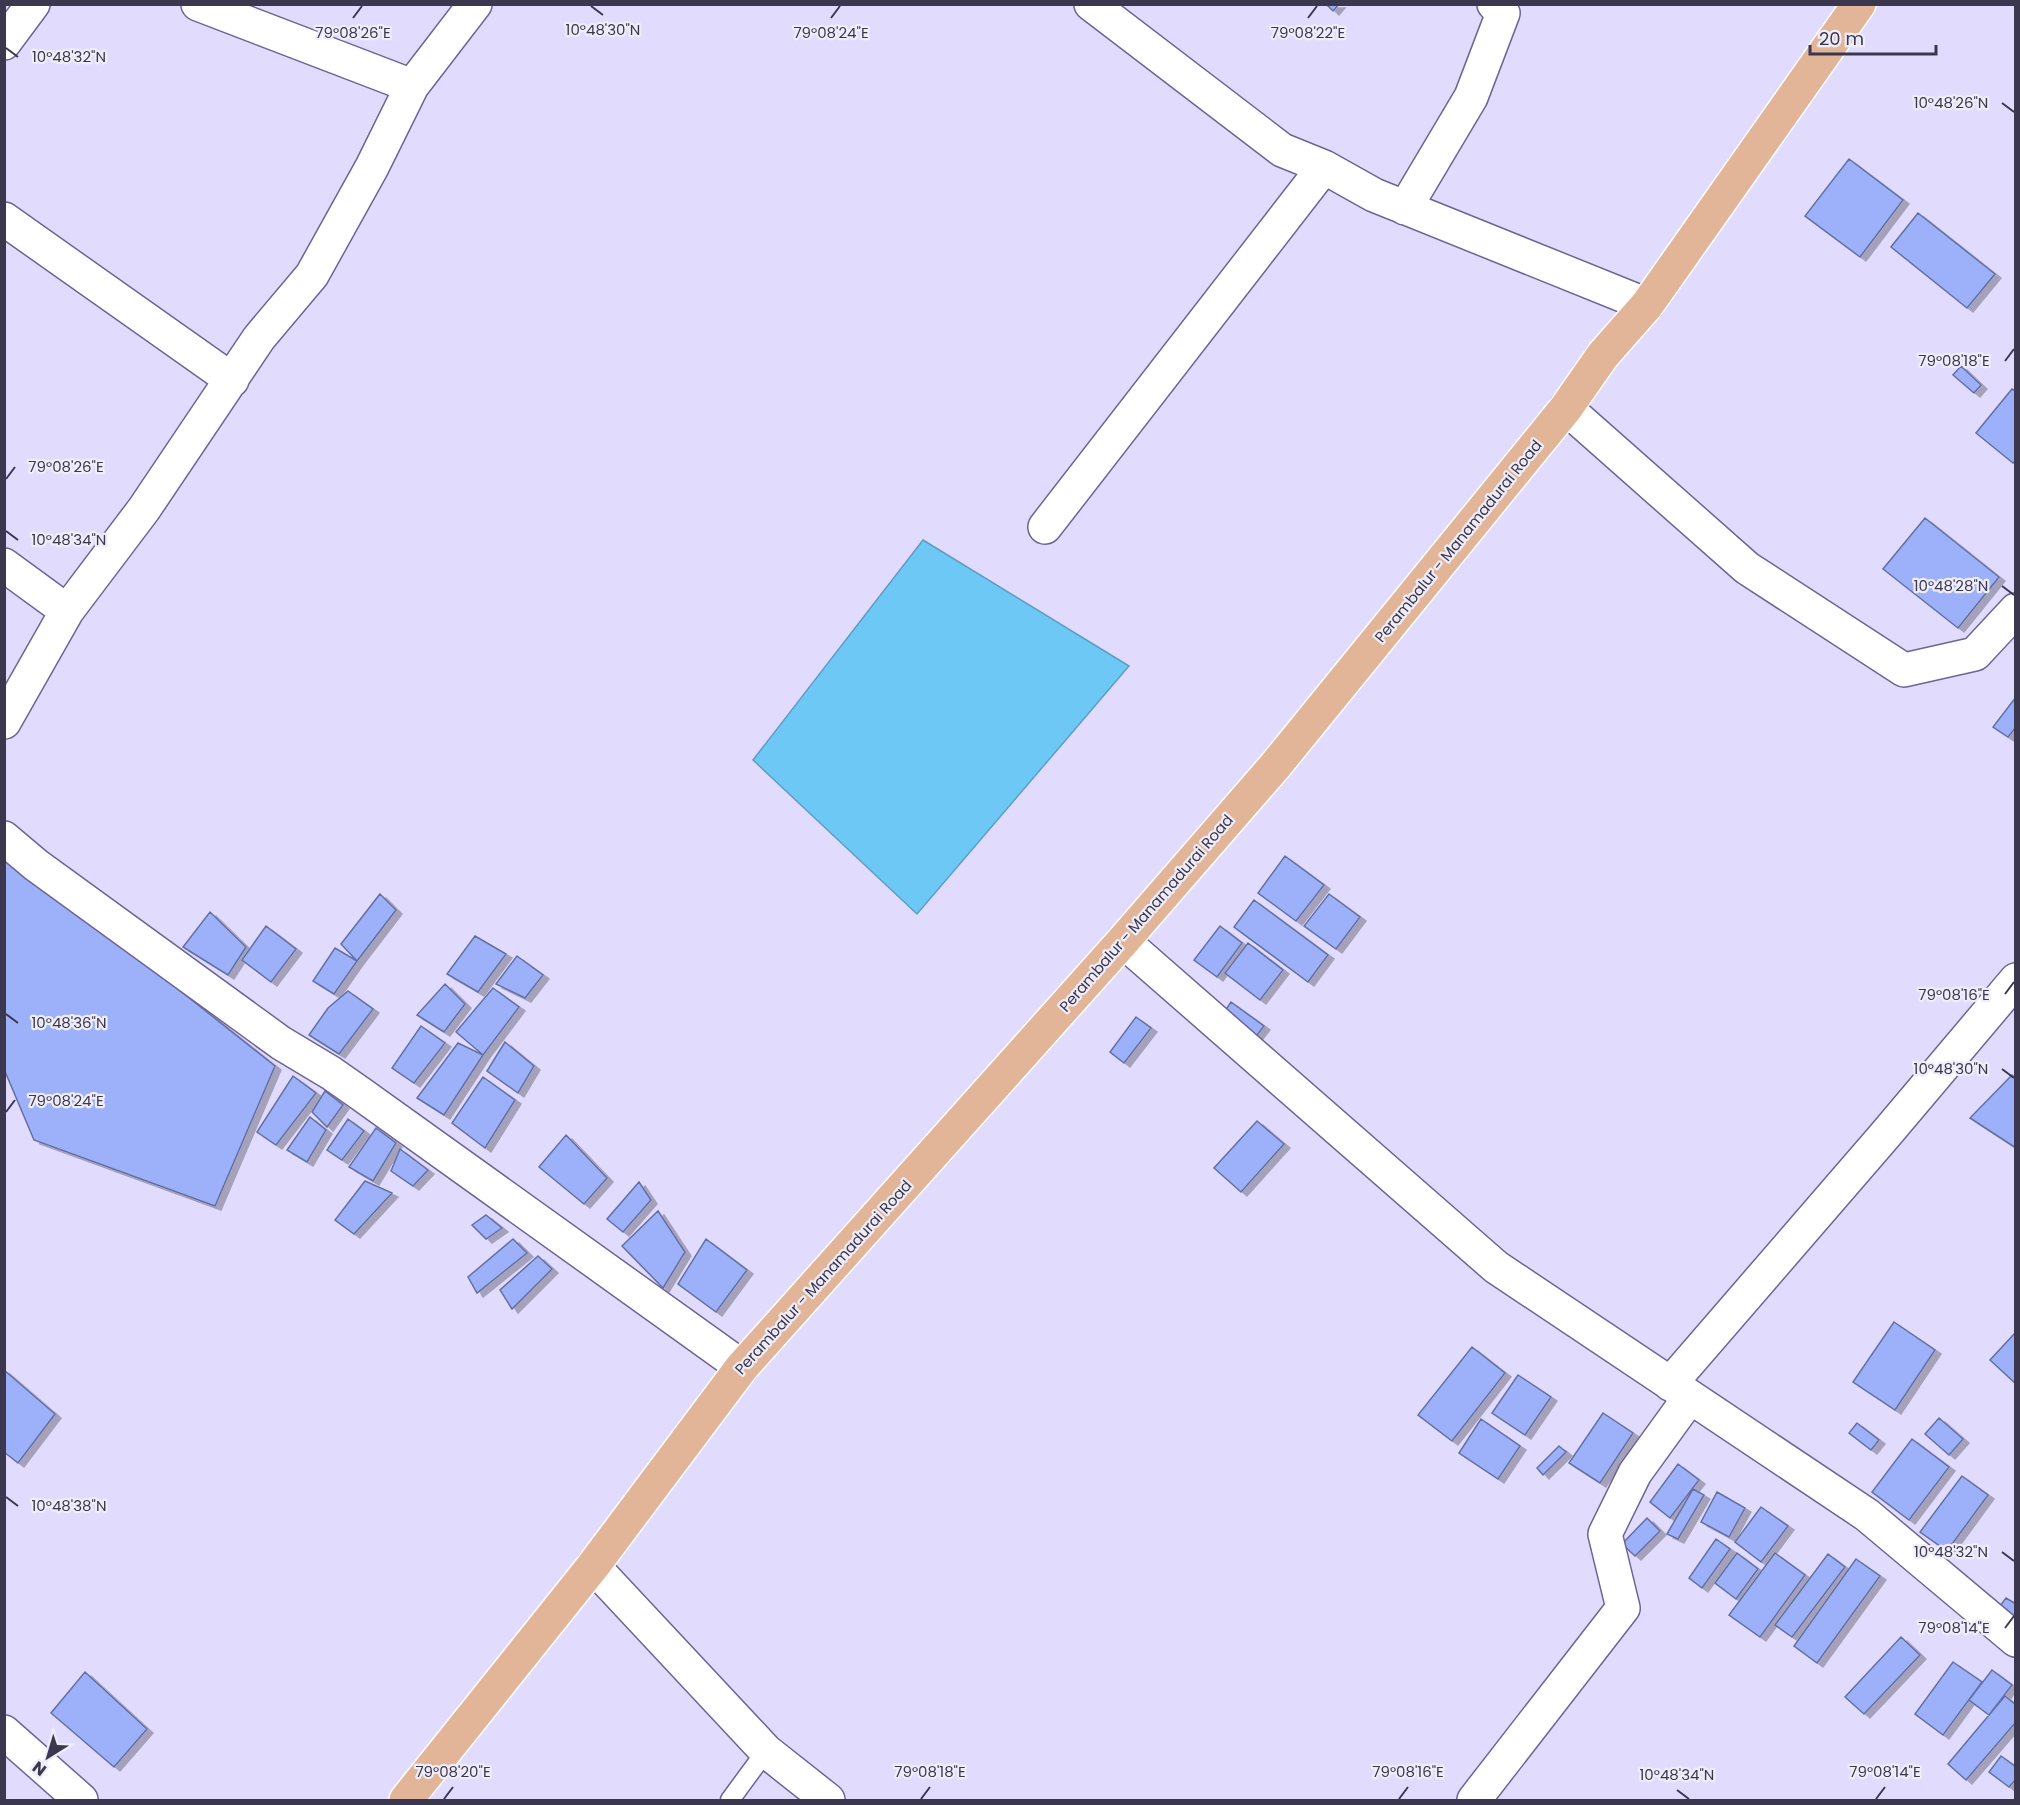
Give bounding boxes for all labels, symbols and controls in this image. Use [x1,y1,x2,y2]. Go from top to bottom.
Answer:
scale bar [1810,18,1936,56]
text: 10°48'30"N [566,19,640,40]
text: 79°08'26"E [315,22,391,43]
text: 79°08'24"E [793,22,869,43]
text: 79°08'22"E [1271,22,1345,43]
text: 20 m [1819,26,1864,51]
text: 10°48'32"N [32,46,106,67]
text: 10°48'26"N [1914,92,1988,113]
text: 79°08'18"E [1918,350,1990,371]
street label: Perambalur - Manamadurai Road [1370,435,1546,647]
text: 79°08'26"E [28,456,104,477]
text: 10°48'34"N [32,529,106,550]
text: 10°48'28"N [1914,575,1988,596]
street label: Perambalur - Manamadurai Road [1054,810,1238,1016]
text: 79°08'16"E [1918,984,1990,1005]
text: 10°48'36"N [32,1012,106,1033]
text: 10°48'30"N [1914,1058,1988,1079]
text: 79°08'24"E [28,1090,104,1111]
street label: Perambalur - Manamadurai Road [730,1175,916,1379]
text: 10°48'38"N [32,1495,106,1516]
text: 10°48'32"N [1914,1541,1988,1562]
text: 79°08'14"E [1918,1617,1990,1638]
north arrow [18,1727,78,1787]
text: N [28,1756,51,1781]
text: 79°08'20"E [415,1761,491,1782]
text: 79°08'18"E [894,1761,966,1782]
text: 79°08'16"E [1372,1761,1444,1782]
text: 79°08'14"E [1849,1761,1921,1782]
text: 10°48'34"N [1640,1764,1714,1785]

